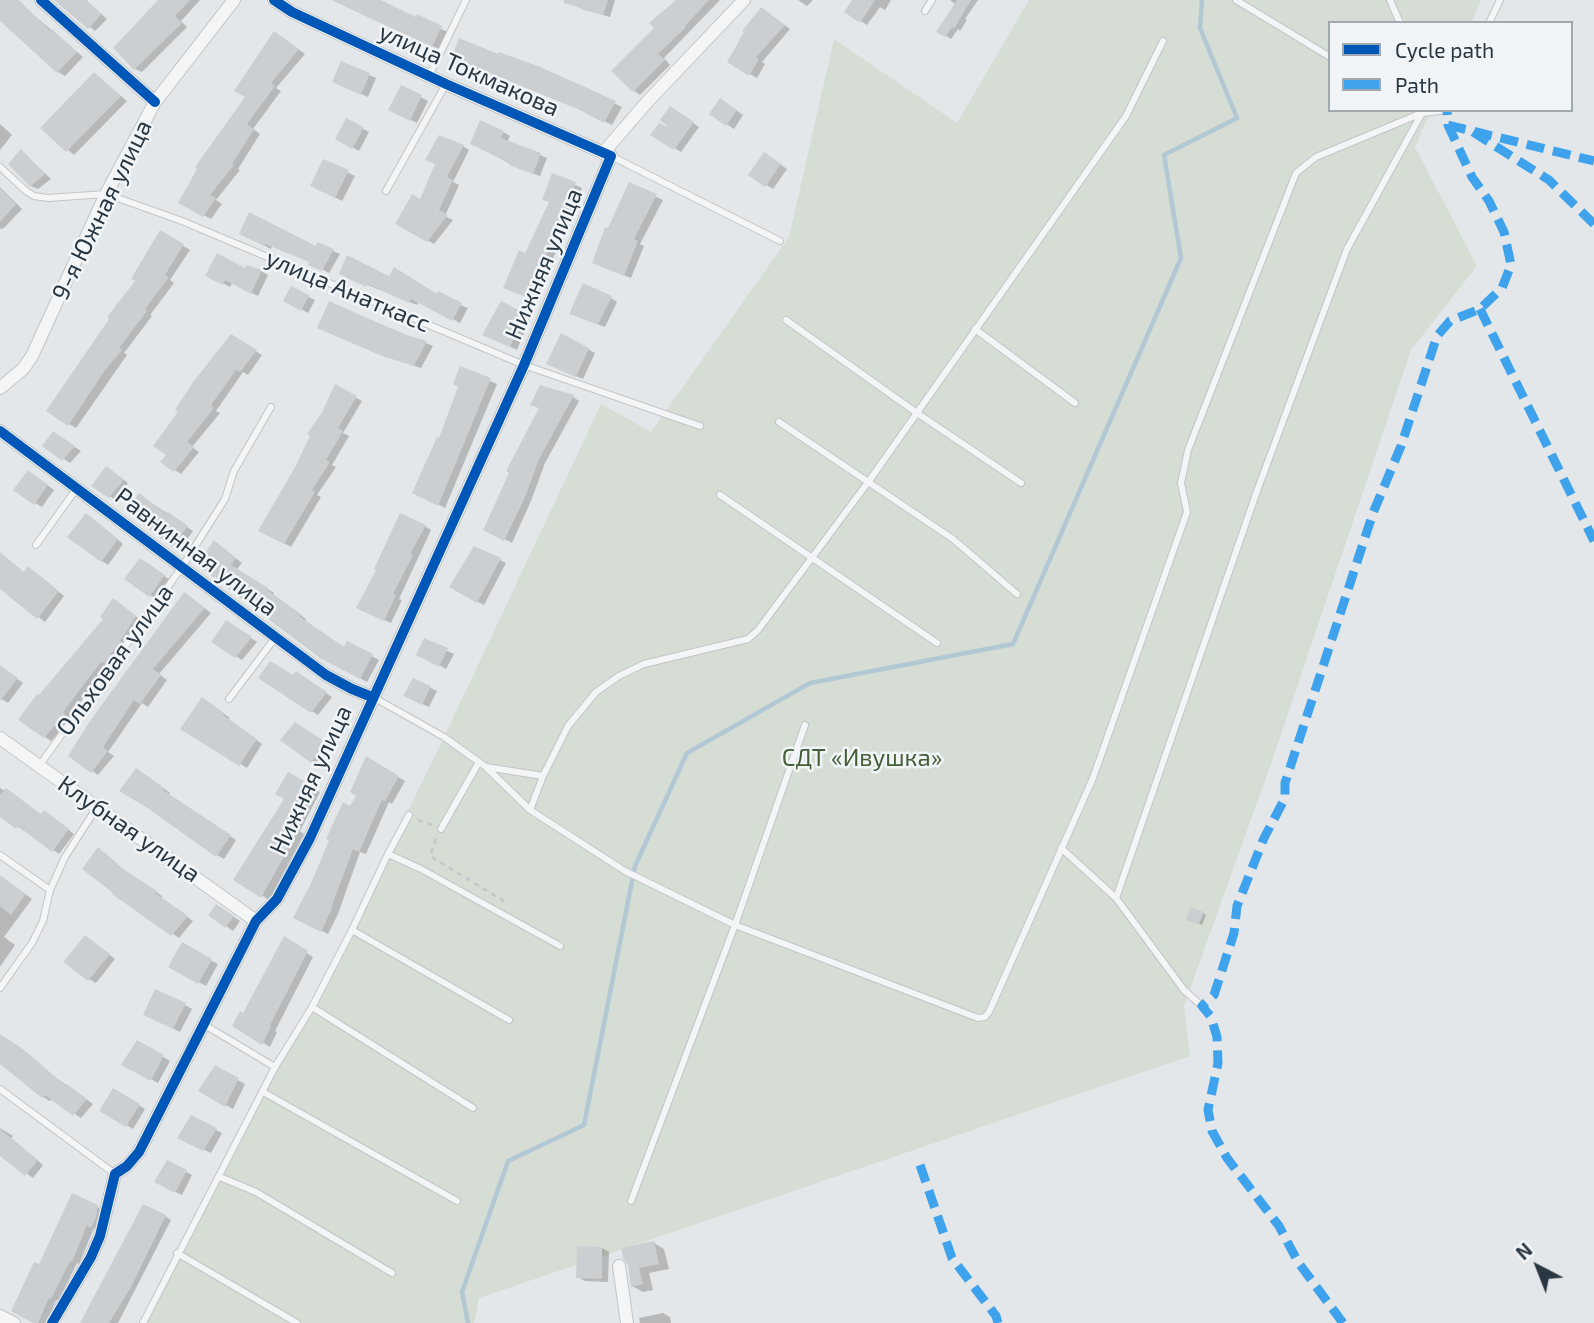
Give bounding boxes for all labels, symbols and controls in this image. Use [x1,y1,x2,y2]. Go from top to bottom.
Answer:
street label: улица Токмакова [374,17,564,123]
legend [1328,21,1573,112]
text: Cycle path [1395,37,1494,62]
text: Path [1395,72,1439,97]
street label: 9-я Южная улица [46,115,158,305]
street label: Нижняя улица [499,184,589,344]
street label: улица Анаткасс [261,243,435,339]
street label: Равнинная улица [109,482,283,622]
street label: Ольховая улица [50,579,180,741]
street label: Нижняя улица [264,701,358,859]
park label: СДТ «Ивушка» [782,744,942,772]
street label: Клубная улица [52,769,206,889]
north arrow [1503,1232,1573,1302]
text: N [1511,1238,1536,1264]

